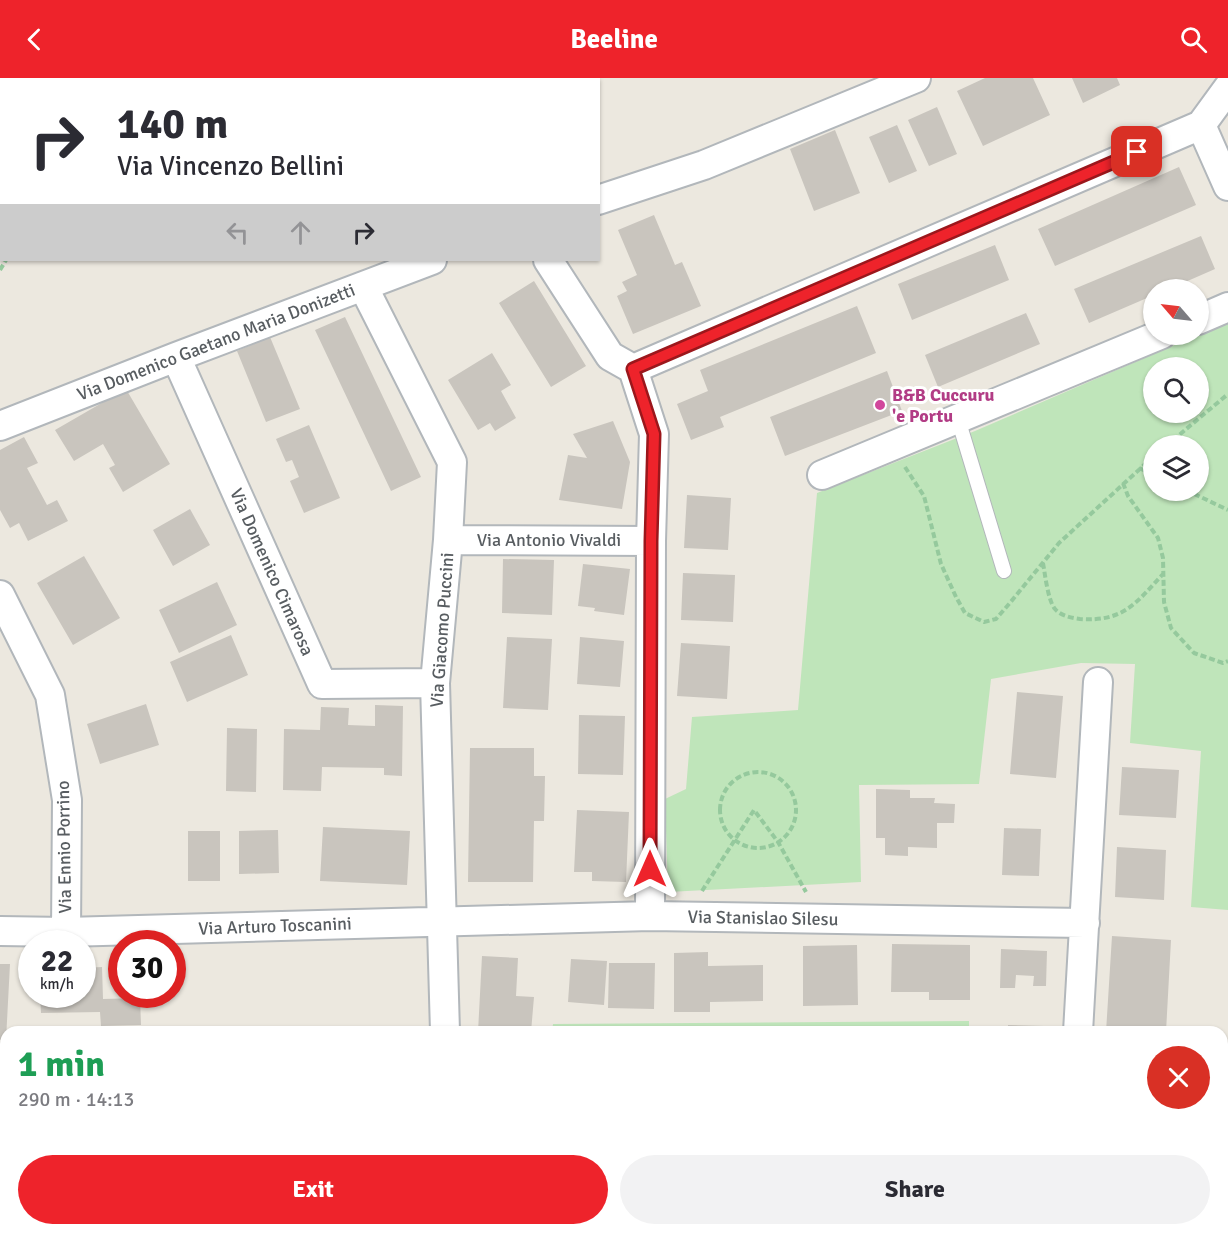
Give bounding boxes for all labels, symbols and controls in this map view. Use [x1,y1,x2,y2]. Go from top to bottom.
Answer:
icon: back [18,23,51,56]
text: Beeline [570,23,658,56]
icon: search [1177,23,1210,56]
text: 140 m [117,99,228,150]
icon: right [18,102,96,180]
pin [1111,126,1162,177]
icon: arrive [1120,135,1153,168]
text: Via Vincenzo Bellini [117,150,344,183]
icon: left [221,216,254,249]
icon: ahead [284,216,317,249]
icon: right [347,216,380,249]
street label: Via Domenico Gaetano Maria Donizetti [74,279,358,405]
north arrow [1143,279,1209,345]
map controls [1143,279,1209,501]
button: search [1143,357,1209,423]
place label: B&B Cuccuru 'e Portu [892,384,995,427]
marker: B&B Cuccuru 'e Portu [873,398,887,412]
button: layers [1143,435,1209,501]
street label: Via Domenico Cimarosa [225,485,319,659]
street label: Via Antonio Vivaldi [477,529,621,551]
street label: Via Giacomo Puccini [426,552,458,708]
street label: Via Ennio Porrino [52,780,76,914]
position arrow [618,837,682,901]
street label: Via Stanislao Silesu [687,906,839,930]
street label: Via Arturo Toscanini [198,912,352,940]
speed limit sign: 30 [108,930,186,1008]
text: 22 [41,943,73,980]
text: km/h [40,975,74,993]
text: 1 min [18,1042,105,1087]
button: close [1147,1046,1210,1109]
text: 290 m · 14:13 [18,1087,134,1112]
button: Exit [18,1155,608,1224]
button: Share [620,1155,1210,1224]

